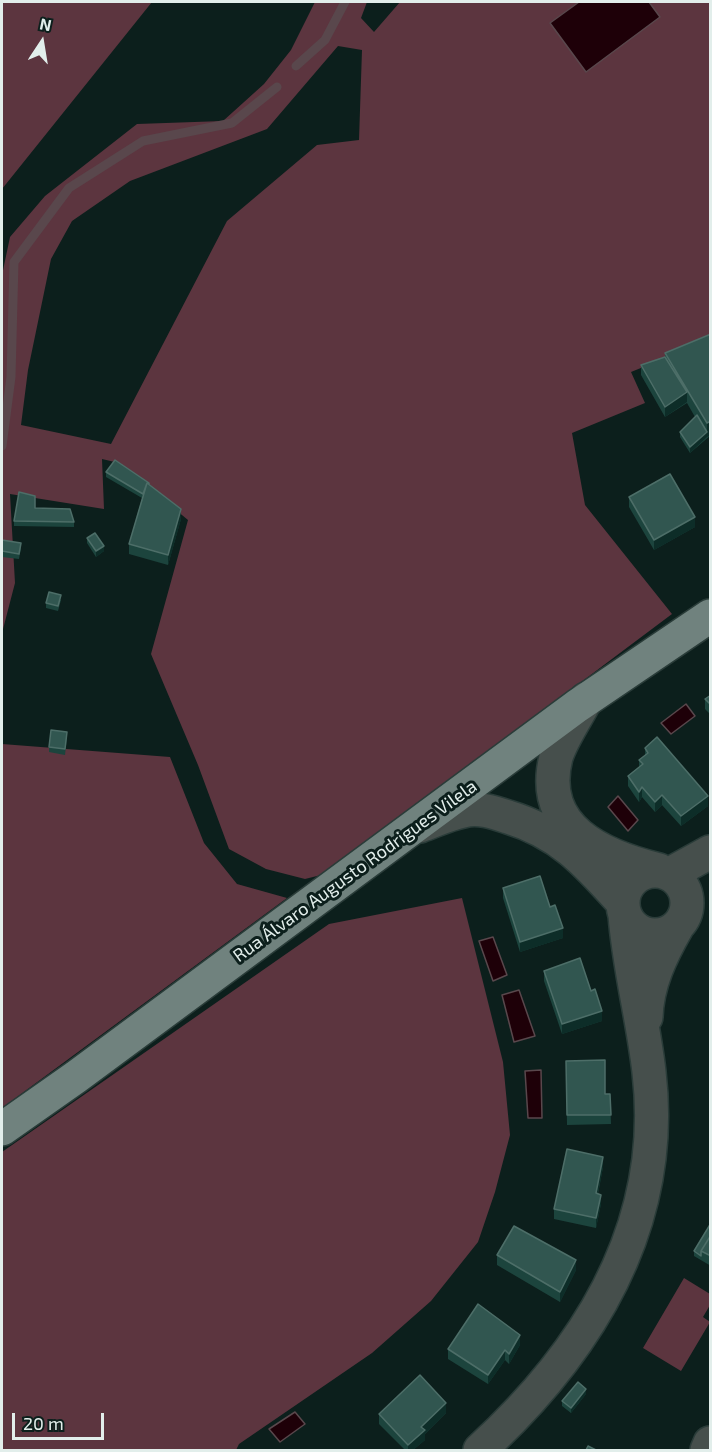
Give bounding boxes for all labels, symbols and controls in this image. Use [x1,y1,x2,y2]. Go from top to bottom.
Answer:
north arrow [12,12,72,72]
text: N [38,13,53,34]
street label: Rua Álvaro Augusto Rodrigues Vilela [229,775,481,967]
scale bar [15,1401,106,1439]
text: 20 m [23,1412,64,1434]

